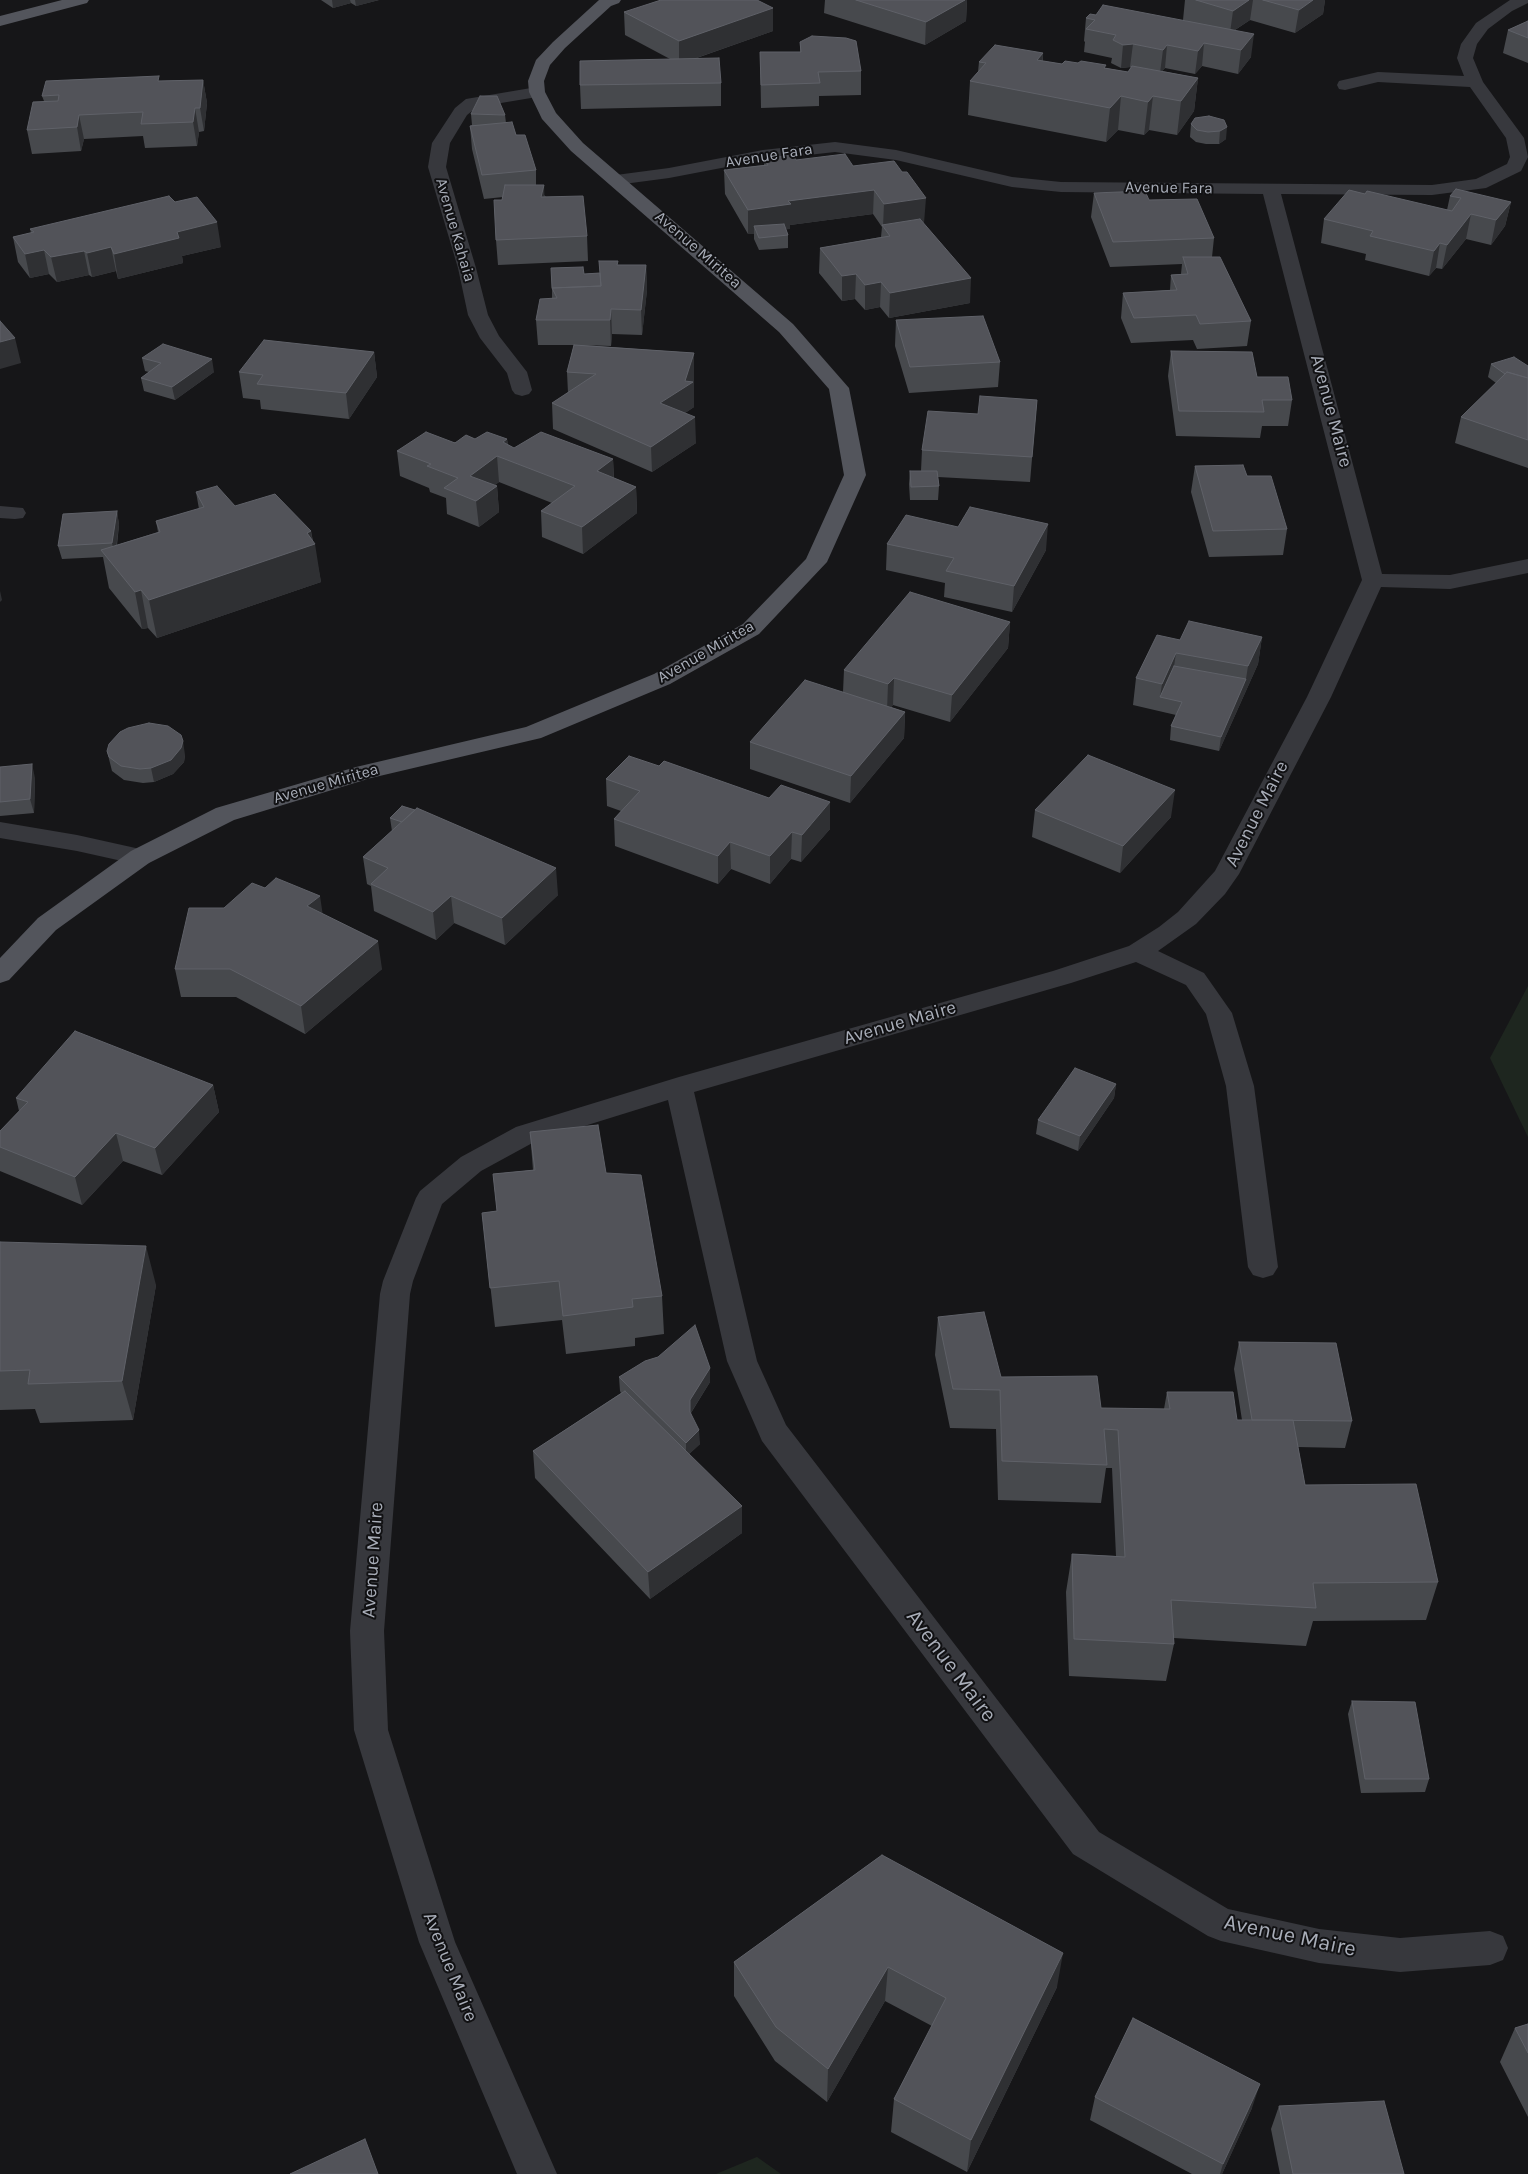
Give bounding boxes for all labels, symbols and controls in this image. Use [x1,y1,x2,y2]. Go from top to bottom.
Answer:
street label: Avenue Fara [724,140,814,172]
street label: Avenue Kahaia [431,176,479,284]
street label: Avenue Fara [1125,178,1213,198]
street label: Avenue Miritea [651,207,745,293]
street label: Avenue Maire [1305,352,1357,470]
street label: Avenue Miritea [654,617,758,687]
street label: Avenue Maire [1221,757,1293,871]
street label: Avenue Miritea [271,760,381,808]
street label: Avenue Maire [841,996,959,1050]
street label: Avenue Maire [358,1501,388,1619]
street label: Avenue Maire [900,1604,1002,1728]
street label: Avenue Maire [418,1909,482,2025]
street label: Avenue Maire [1222,1909,1358,1963]

